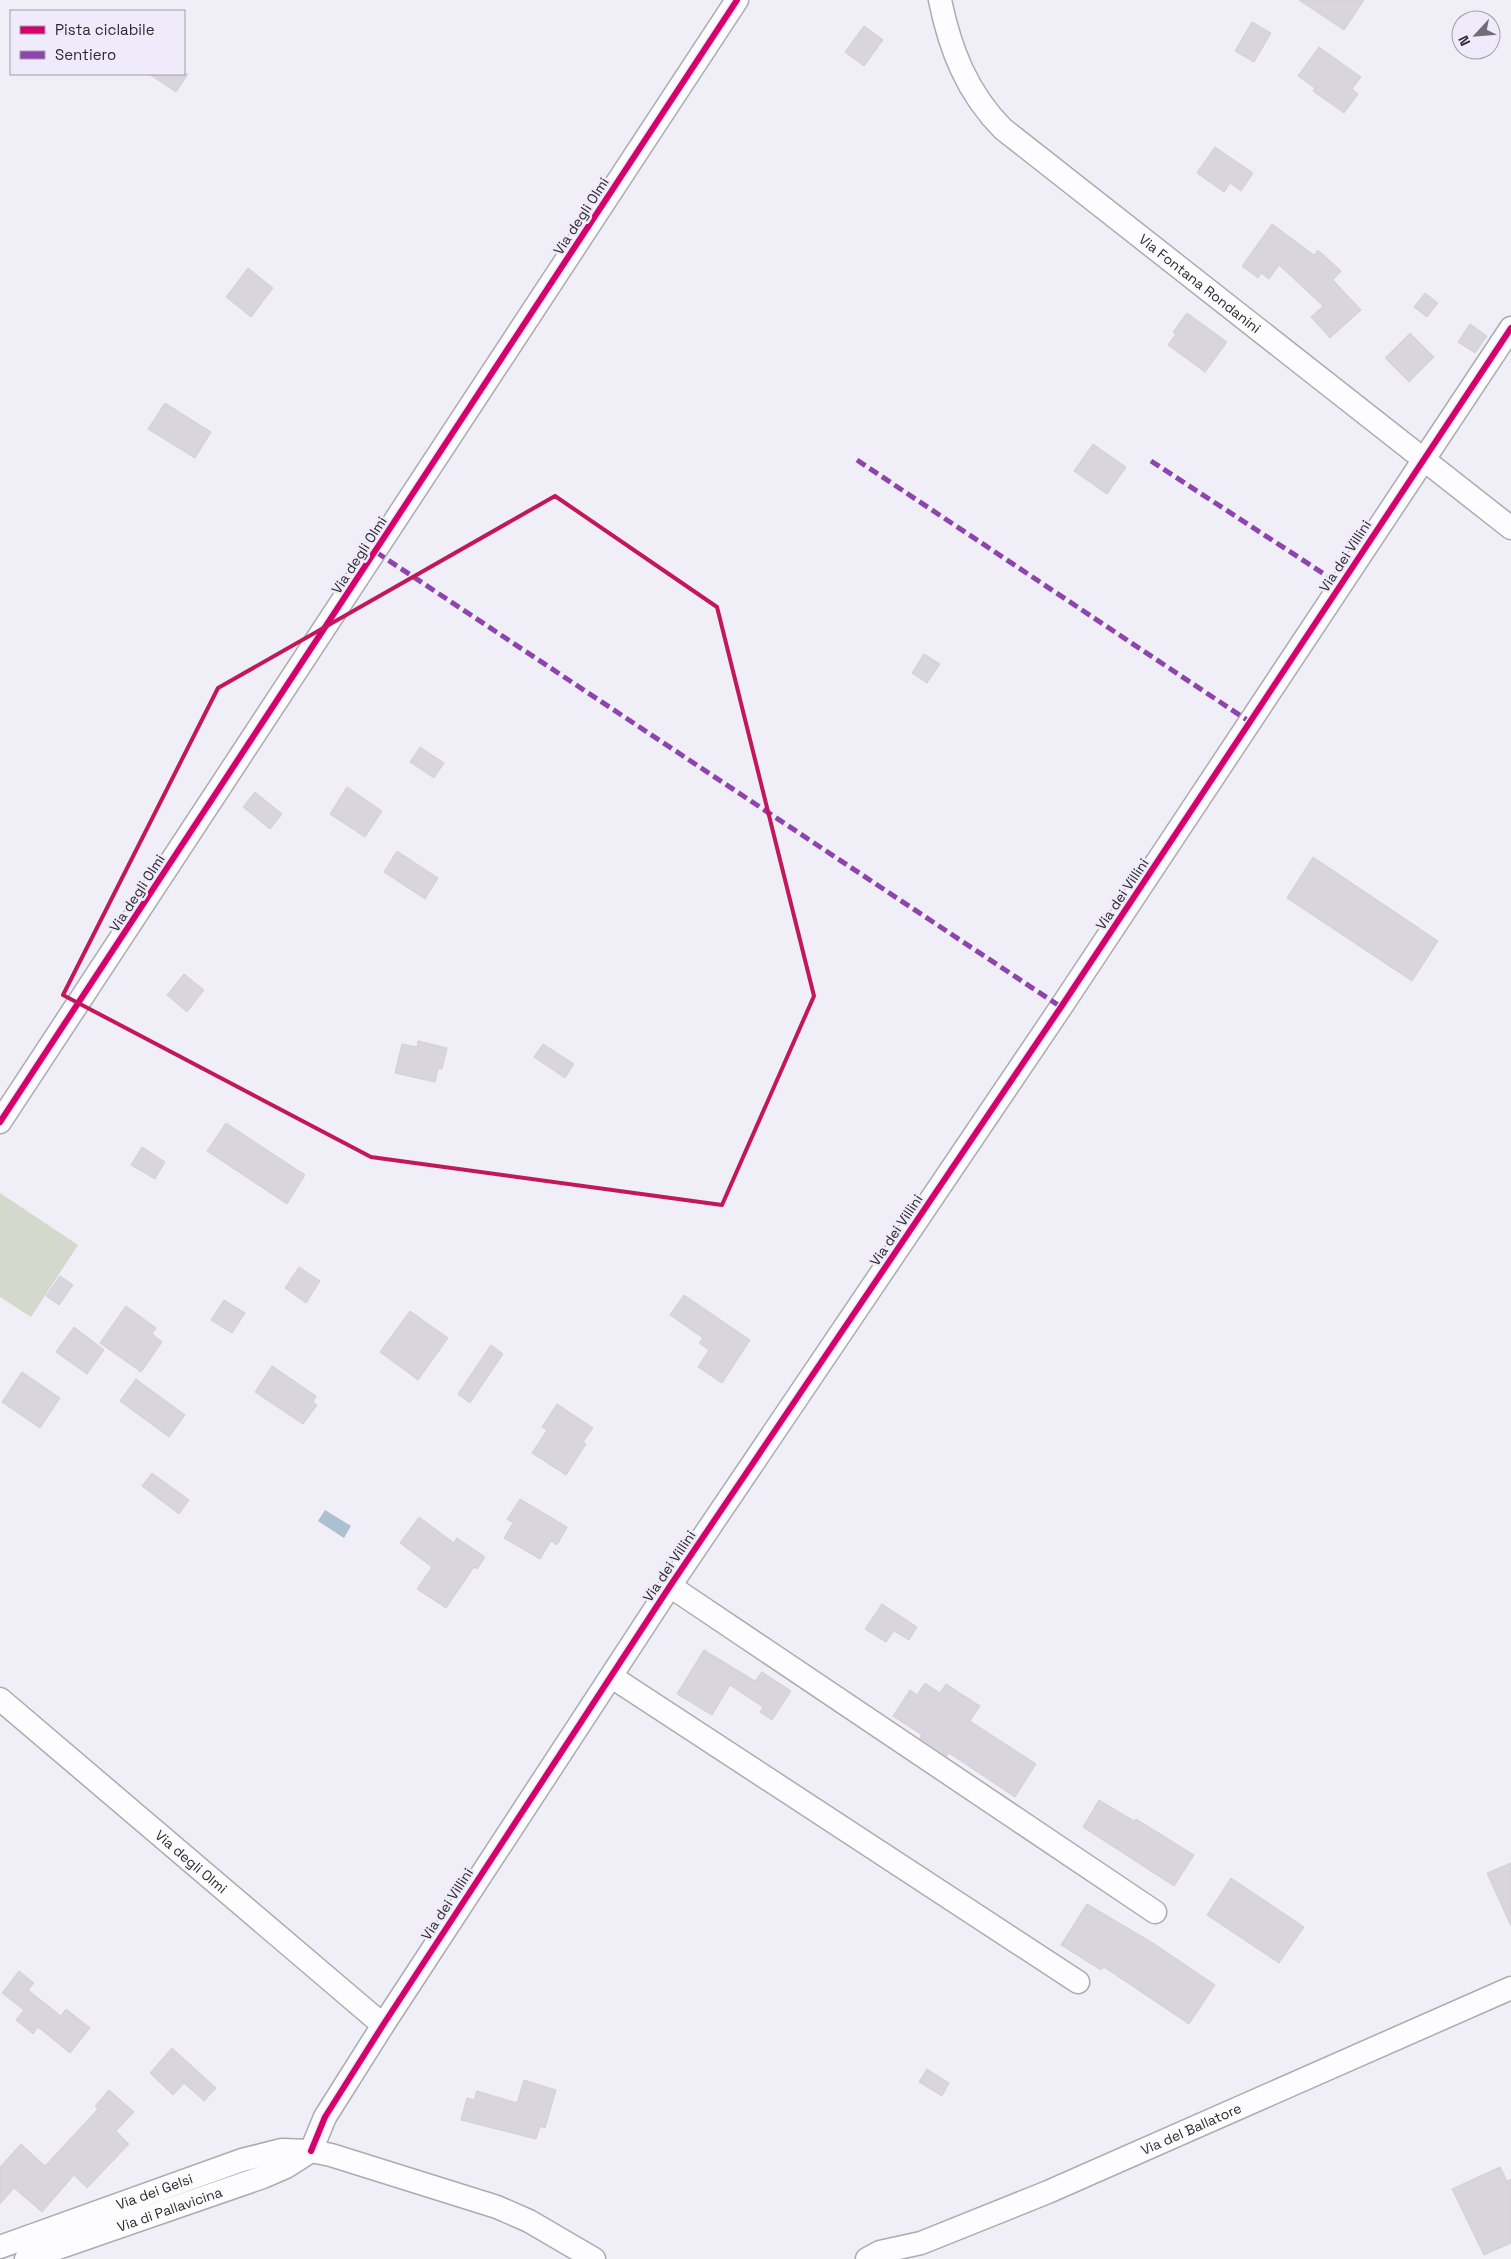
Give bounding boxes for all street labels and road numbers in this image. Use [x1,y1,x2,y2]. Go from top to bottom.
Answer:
street label: Via degli Olmi [549,174,613,258]
street label: Via Fontana Rondanini [1135,230,1264,337]
street label: Via degli Olmi [327,513,391,597]
street label: Via dei Villini [1315,517,1375,595]
street label: Via degli Olmi [105,851,169,935]
street label: Via dei Villini [1092,855,1152,933]
street label: Via dei Villini [866,1191,926,1269]
street label: Via dei Villini [639,1527,699,1605]
street label: Via degli Olmi [151,1826,231,1897]
street label: Via dei Villini [417,1865,477,1943]
street label: Via del Ballatore [1138,2099,1244,2159]
street label: Via dei Gelsi [114,2170,195,2214]
street label: Via di Pallavicina [115,2183,225,2236]

